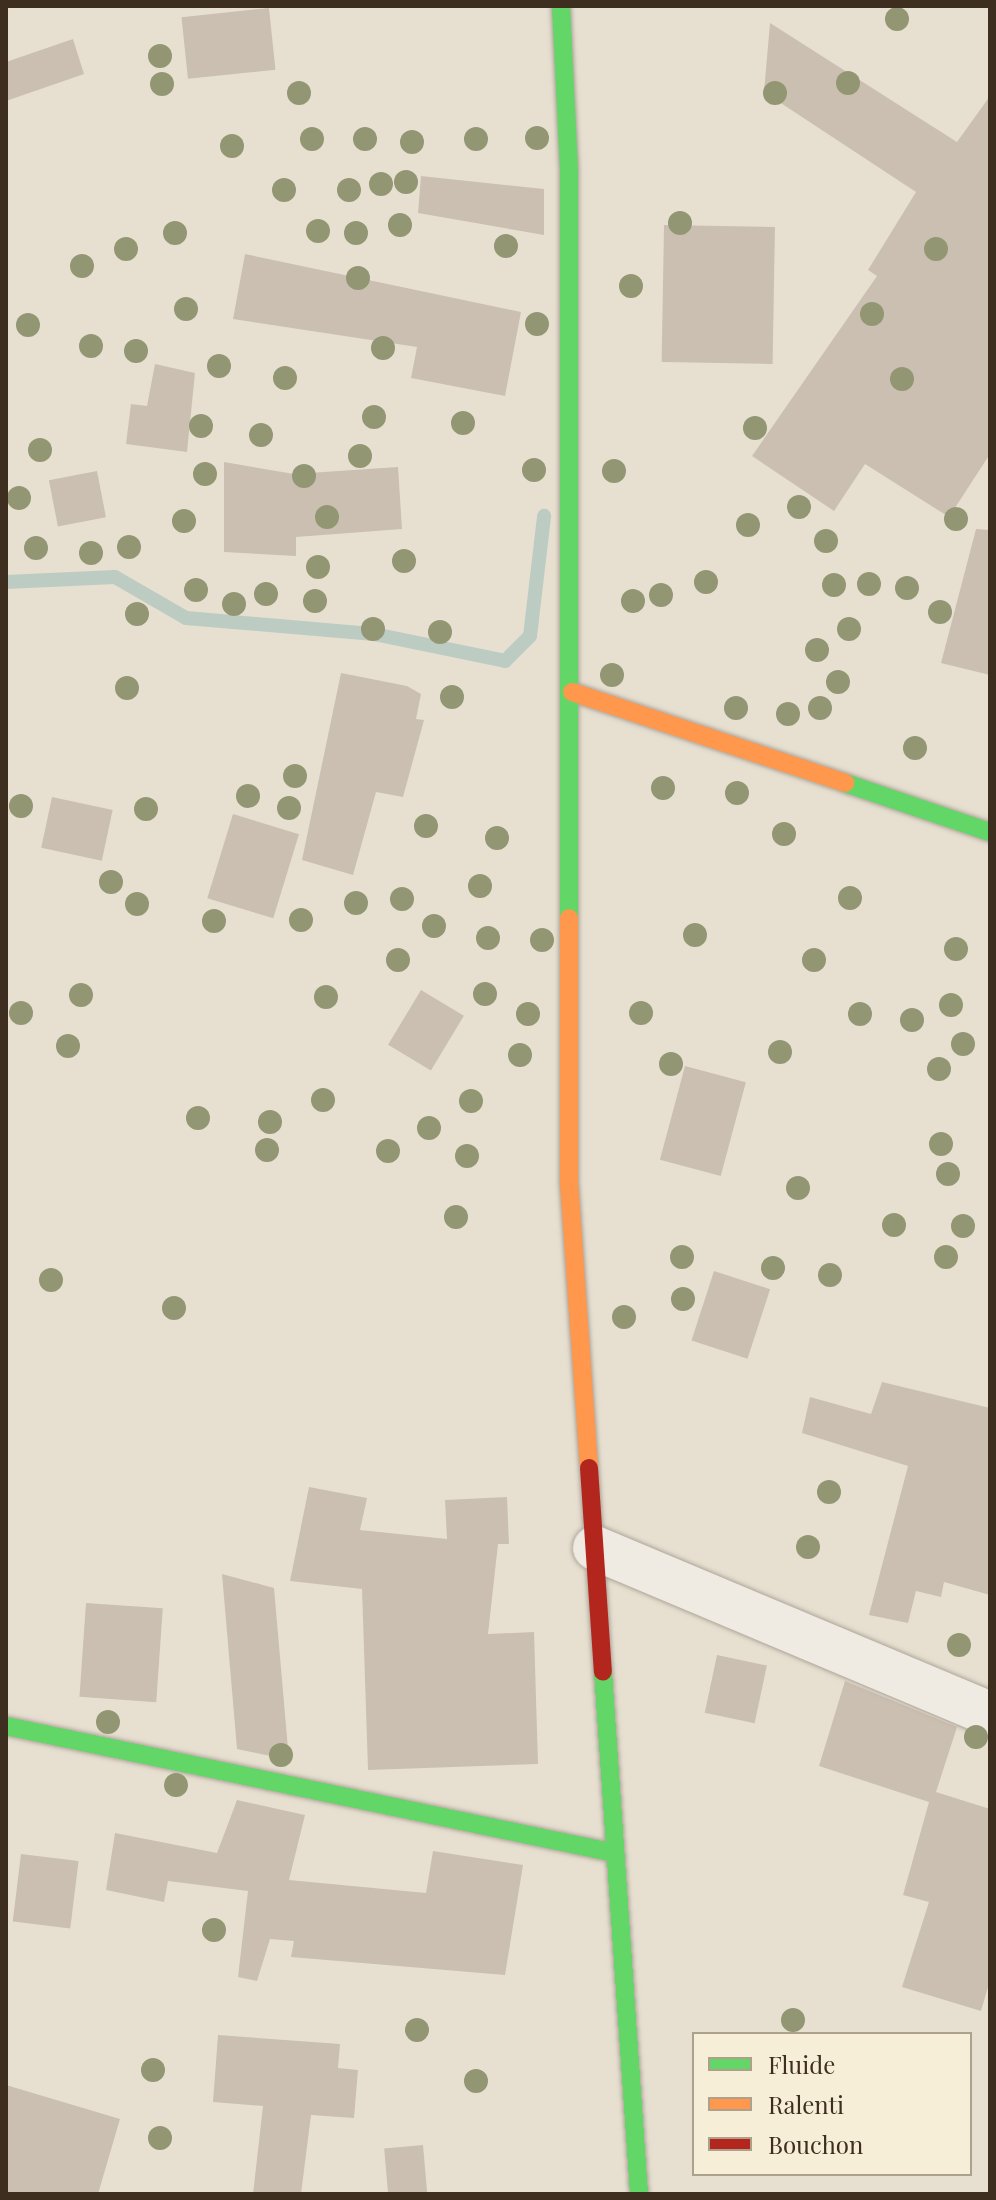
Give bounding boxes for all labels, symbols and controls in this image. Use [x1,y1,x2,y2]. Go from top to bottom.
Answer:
legend [692,2032,972,2176]
text: Fluide [768,2048,835,2080]
text: Ralenti [768,2088,844,2120]
text: Bouchon [768,2128,863,2160]

